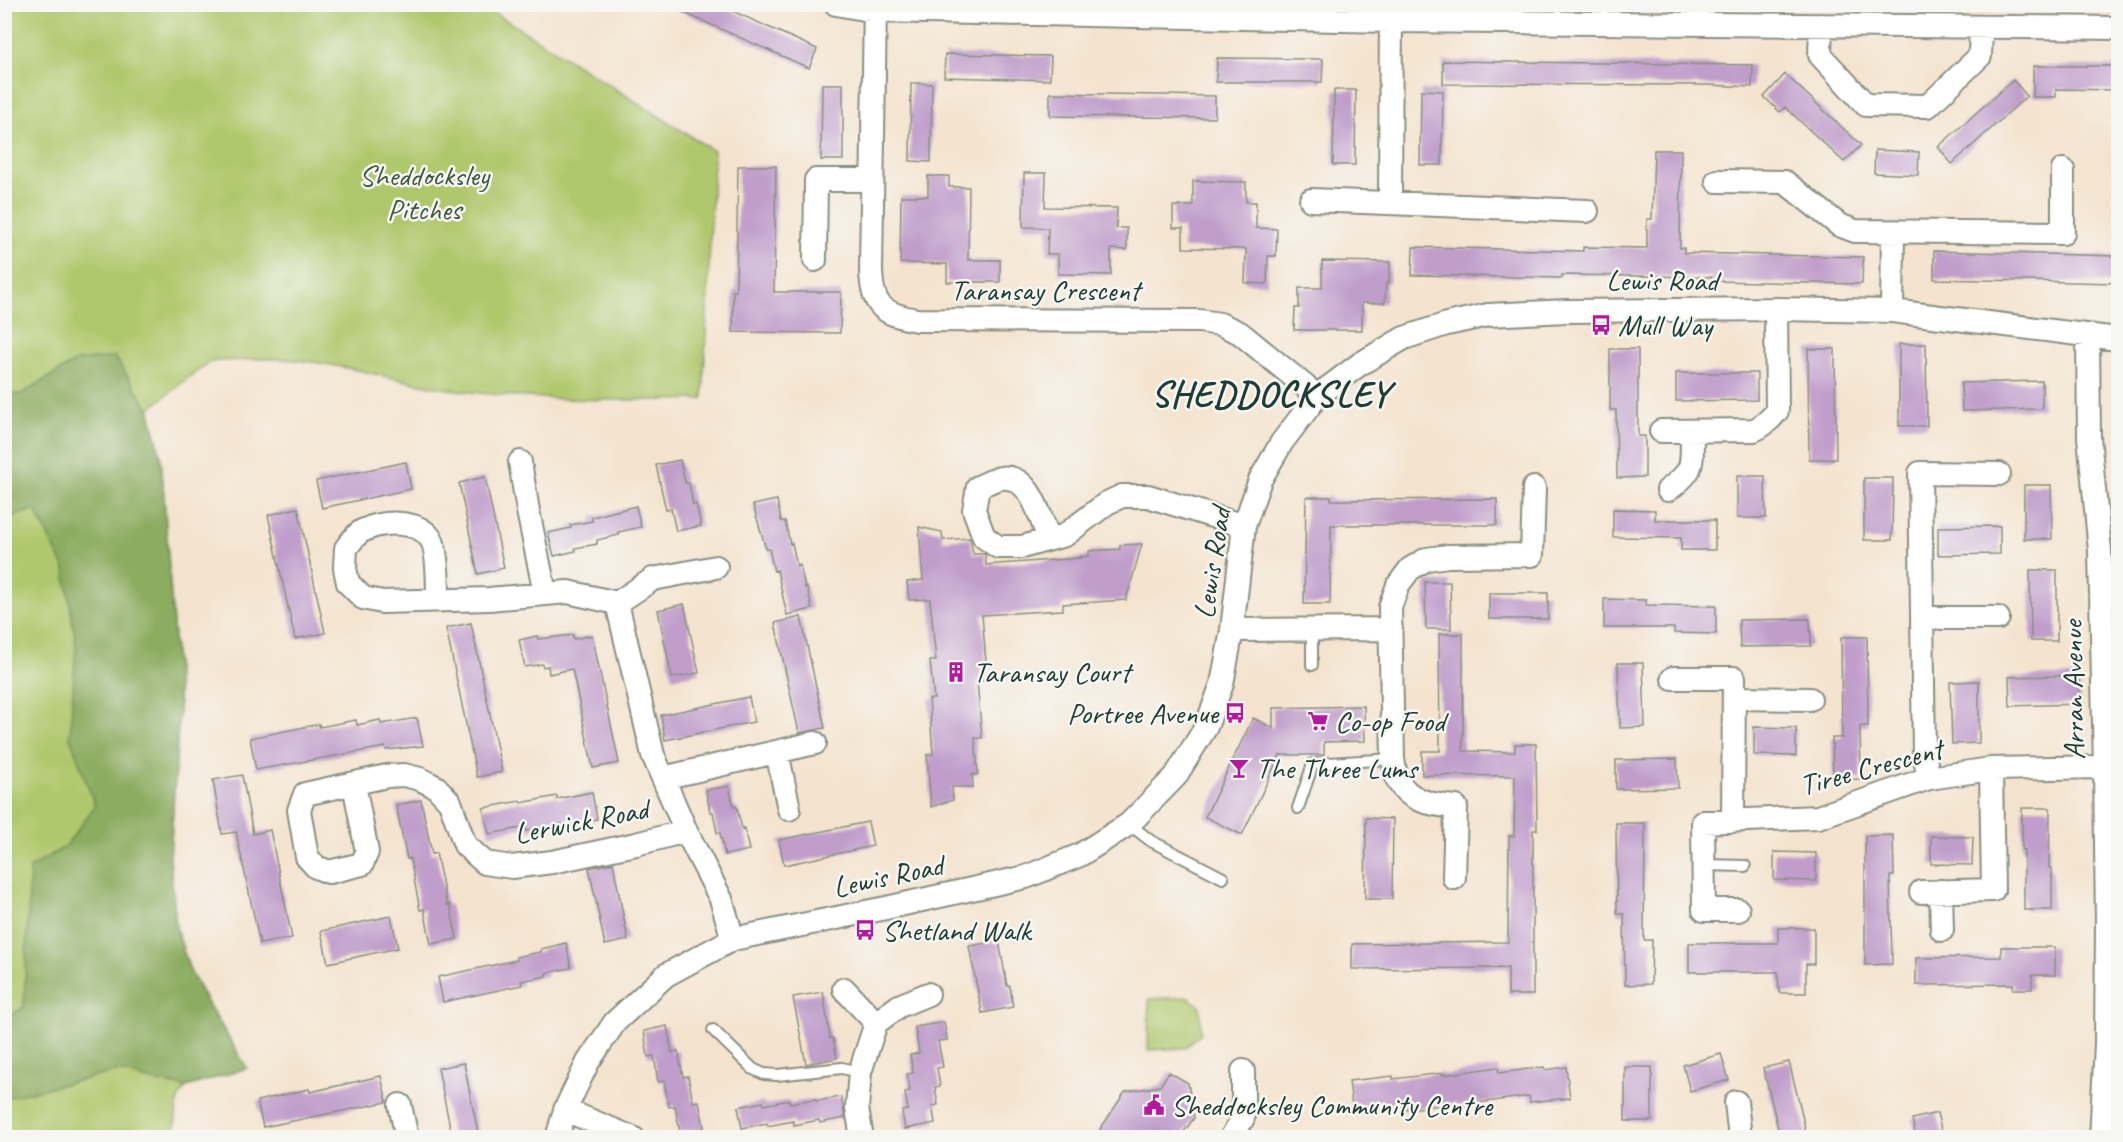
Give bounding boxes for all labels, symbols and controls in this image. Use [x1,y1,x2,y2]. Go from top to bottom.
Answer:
park label: Sheddocksley Pitches [359,156,491,228]
street label: Lewis Road [1606,261,1722,299]
street label: Taransay Crescent [950,271,1144,309]
place label: Mull Way [1618,306,1715,344]
bus stop icon: Mull Way [1589,313,1613,337]
district label: SHEDDOCKSLEY [1151,371,1397,417]
street label: Lewis Road [1185,501,1240,621]
street label: Arran Avenue [2053,618,2093,760]
place label: Taransay Court [973,653,1134,691]
building icon: Taransay Court [944,660,968,684]
place label: Portree Avenue [1067,694,1220,732]
bus stop icon: Portree Avenue [1223,701,1247,725]
place label: Co-op Food [1335,702,1449,740]
supermarket icon: Co-op Food [1306,709,1330,733]
street label: Tiree Crescent [1796,729,1950,804]
place label: The Three Lums [1256,749,1420,787]
bar icon: The Three Lums [1227,756,1251,780]
street label: Lerwick Road [511,789,655,853]
street label: Lewis Road [829,845,951,906]
place label: Shetland Walk [882,911,1032,949]
bus stop icon: Shetland Walk [853,918,877,942]
place label: Sheddocksley Community Centre [1171,1086,1494,1124]
public building icon: Sheddocksley Community Centre [1142,1093,1166,1117]

